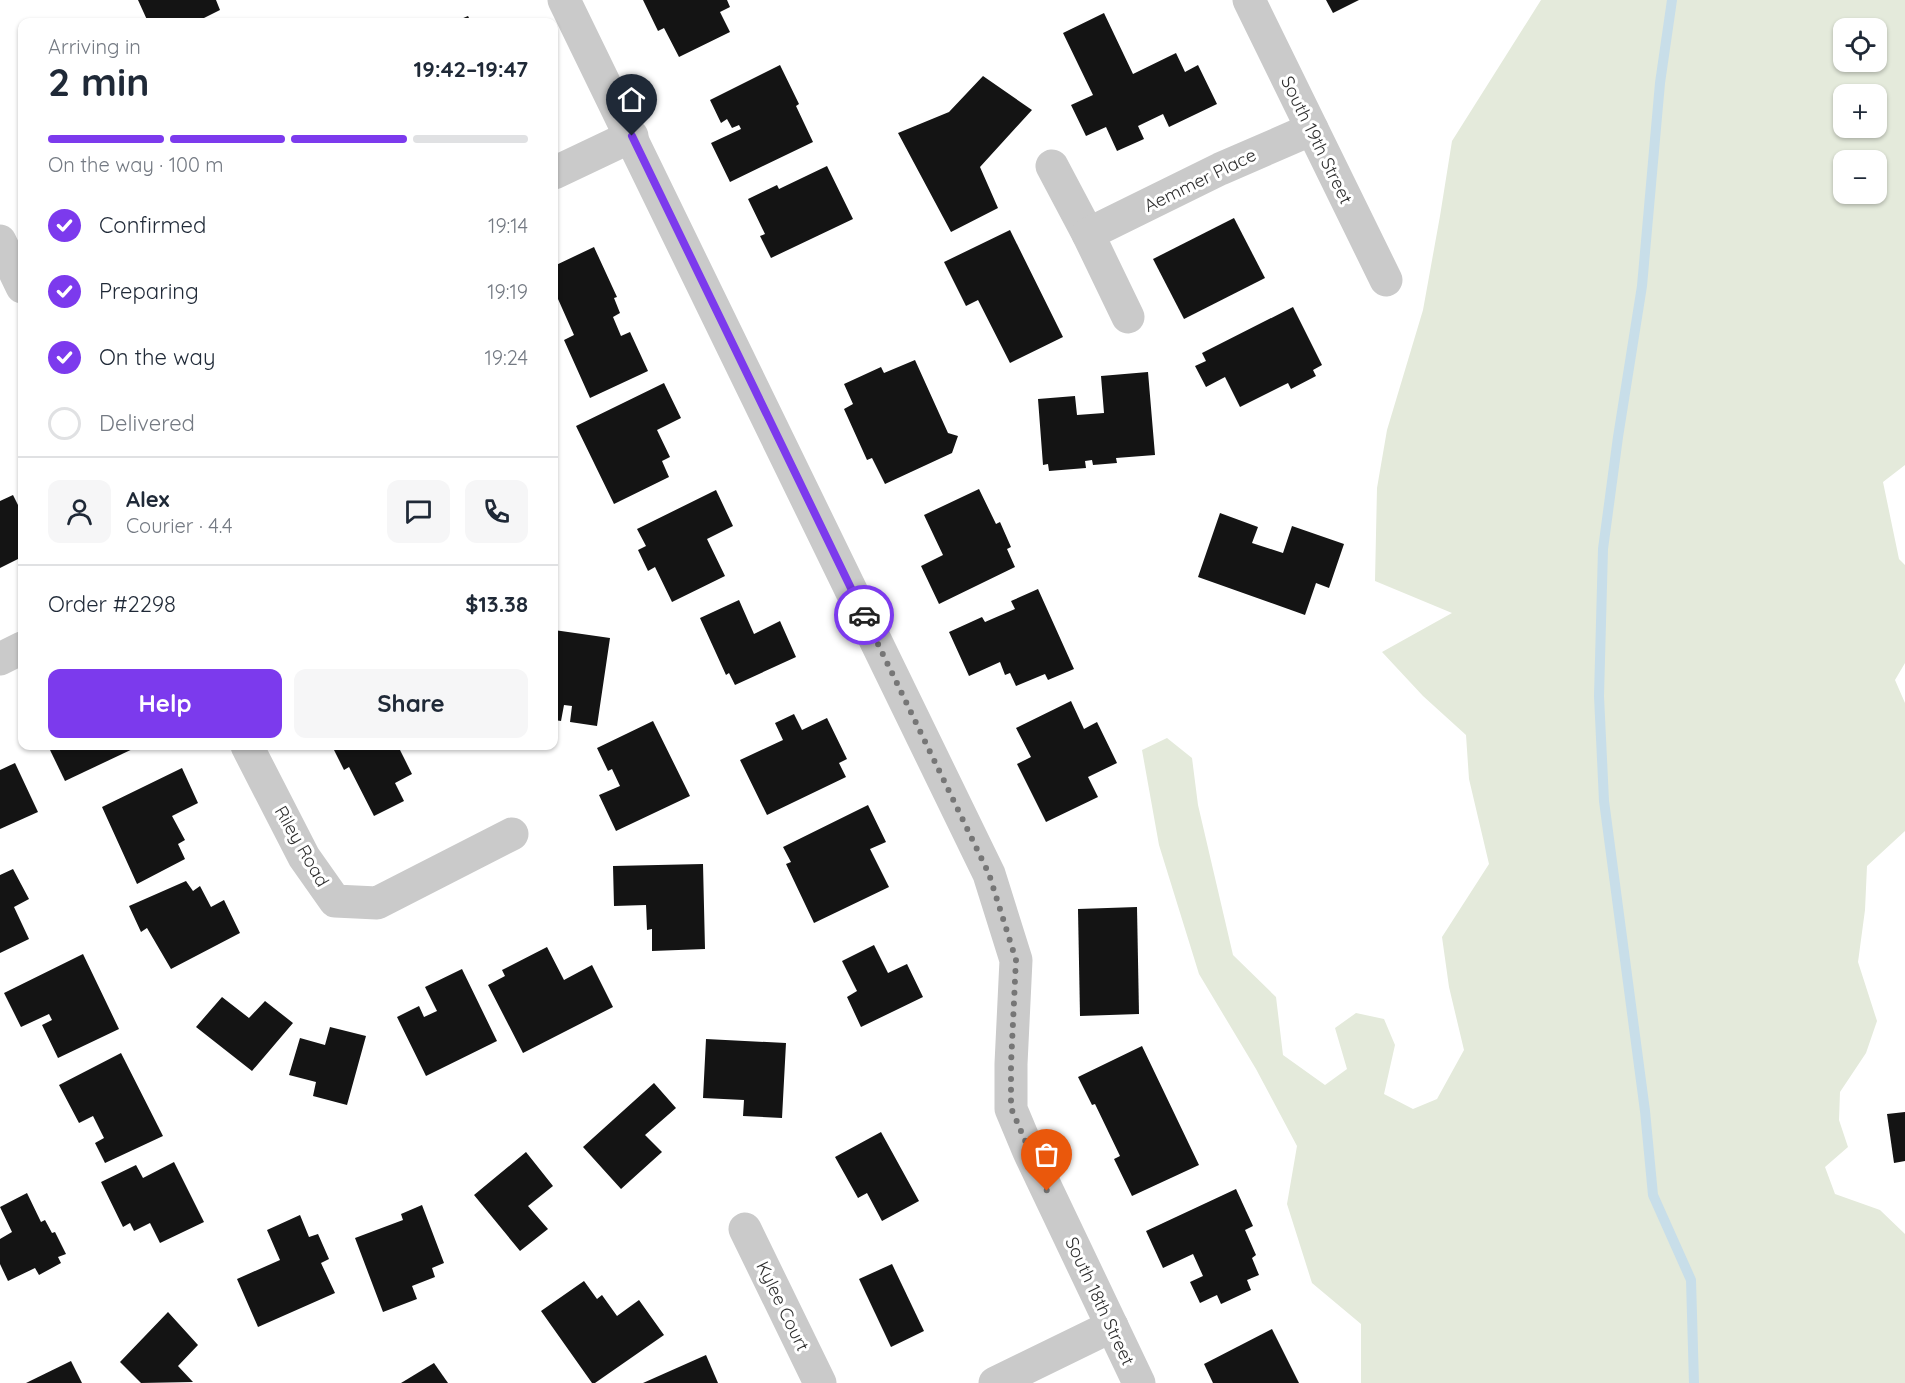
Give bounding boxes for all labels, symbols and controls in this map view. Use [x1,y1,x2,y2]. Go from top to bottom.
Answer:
map controls [1833,18,1887,204]
button: locate [1833,18,1887,72]
text: Arriving in [48,34,141,59]
text: 19:42–19:47 [414,55,528,83]
text: 2 min [48,57,150,106]
street label: South 19th Street [1276,72,1358,208]
pin [606,74,657,136]
icon: home [615,83,648,116]
button: + [1833,84,1887,138]
street label: Aemmer Place [1140,143,1260,217]
button: − [1833,150,1887,204]
text: On the way · 100 m [48,152,224,177]
icon: check [48,209,81,242]
text: Confirmed [99,211,206,239]
text: 19:14 [488,213,528,238]
icon: check [48,275,81,308]
text: Preparing [99,277,199,305]
text: 19:19 [487,279,528,304]
icon: check [48,341,81,374]
text: On the way [99,343,215,371]
text: 19:24 [484,345,528,370]
text: Delivered [99,409,195,437]
button: person [48,480,111,543]
button: chat [387,480,450,543]
button: phone [465,480,528,543]
text: Alex [126,485,169,513]
text: Courier · 4.4 [126,513,232,538]
courier [834,585,894,645]
text: Order #2298 [48,590,176,618]
text: $13.38 [465,590,528,618]
icon: car [848,599,881,632]
button: Help [48,669,282,738]
button: Share [294,669,528,738]
street label: Riley Road [270,801,334,891]
pin [1021,1129,1072,1191]
icon: bag [1030,1138,1063,1171]
street label: South 18th Street [1060,1233,1140,1369]
street label: Kylee Court [751,1257,815,1355]

